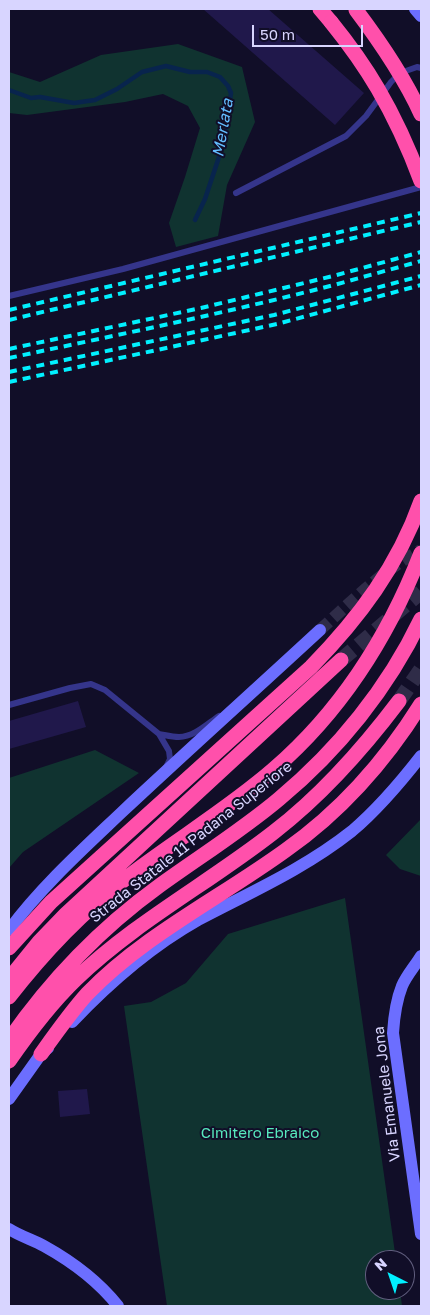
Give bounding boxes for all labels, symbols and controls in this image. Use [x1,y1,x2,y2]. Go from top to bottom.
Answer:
scale bar [255,15,366,47]
text: 50 m [260,25,295,43]
water label: Merlata [208,97,238,159]
street label: Strada Statale 11 Padana Superiore [86,757,296,927]
street label: Via Emanuele Jona [370,1025,404,1163]
park label: Cimitero Ebraico [201,1124,319,1142]
north arrow [365,1250,415,1300]
text: N [371,1254,390,1274]

